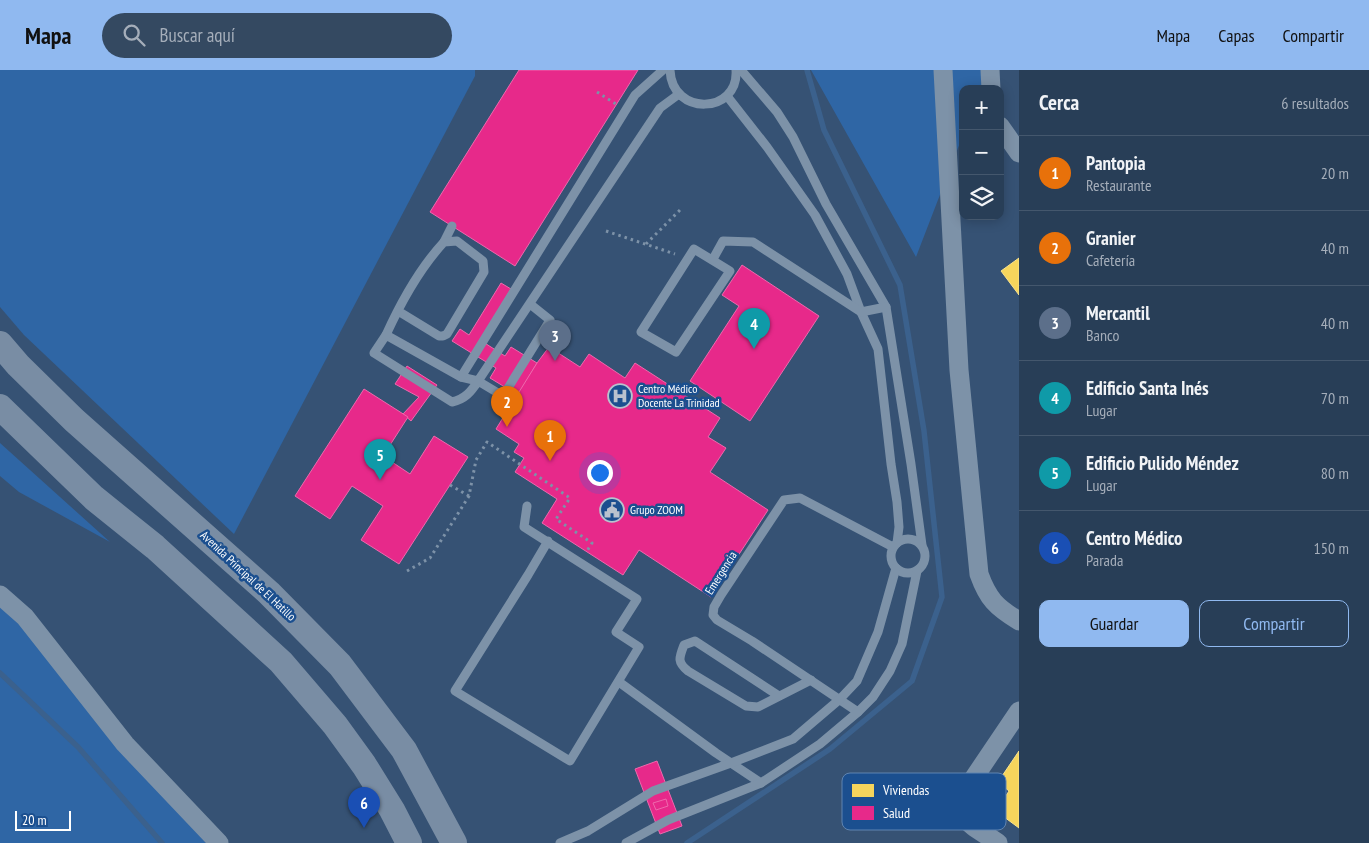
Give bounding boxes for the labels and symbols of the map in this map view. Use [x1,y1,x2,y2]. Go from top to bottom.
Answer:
pin: 4 [738,308,770,349]
pin: 3 [539,320,571,361]
place label: Centro Médico Docente La Trinidad [638,381,720,410]
hospital icon: Centro Médico Docente La Trinidad [607,383,633,409]
pin: 2 [491,386,523,427]
pin: 1 [534,420,566,461]
pin: 5 [364,439,396,480]
your location [587,460,613,486]
public building icon: Grupo ZOOM [599,497,625,523]
place label: Grupo ZOOM [630,502,683,517]
street label: Avenida Principal de El Hatillo [198,528,299,624]
street label: Emergencia [701,548,740,597]
legend [842,773,1006,830]
text: Viviendas [882,781,930,799]
pin: 6 [348,787,380,828]
text: Salud [883,804,910,822]
scale bar [15,808,71,831]

